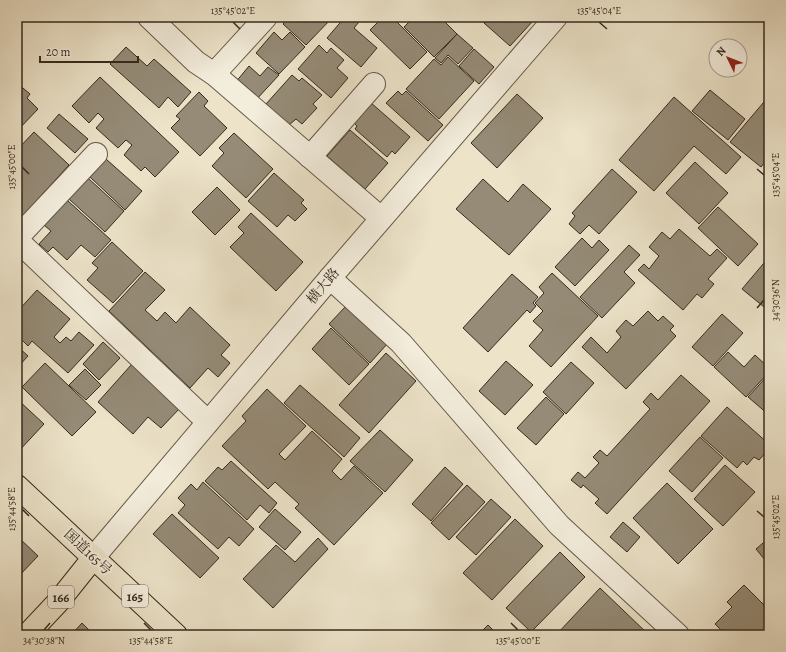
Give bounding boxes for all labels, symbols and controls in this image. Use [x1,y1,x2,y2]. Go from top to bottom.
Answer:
text: 135°45'02"E [211,4,255,17]
text: 135°45'04"E [577,4,621,17]
scale bar [40,38,138,64]
north arrow [708,38,748,78]
text: N [713,43,729,60]
text: 20 m [46,44,70,60]
text: 135°45'00"E [5,144,18,190]
text: 135°45'04"E [769,153,782,197]
street label: 横大路 [302,264,344,308]
text: 34°30'36"N [769,279,782,321]
text: 135°44'58"E [5,487,18,531]
text: 135°45'02"E [769,495,782,539]
street label: 国道165号 [60,525,116,579]
road number: 165 [122,585,148,607]
road number: 166 [48,586,74,608]
text: 34°30'38"N [23,634,65,647]
text: 135°44'58"E [129,634,173,647]
text: 135°45'00"E [495,634,541,647]

